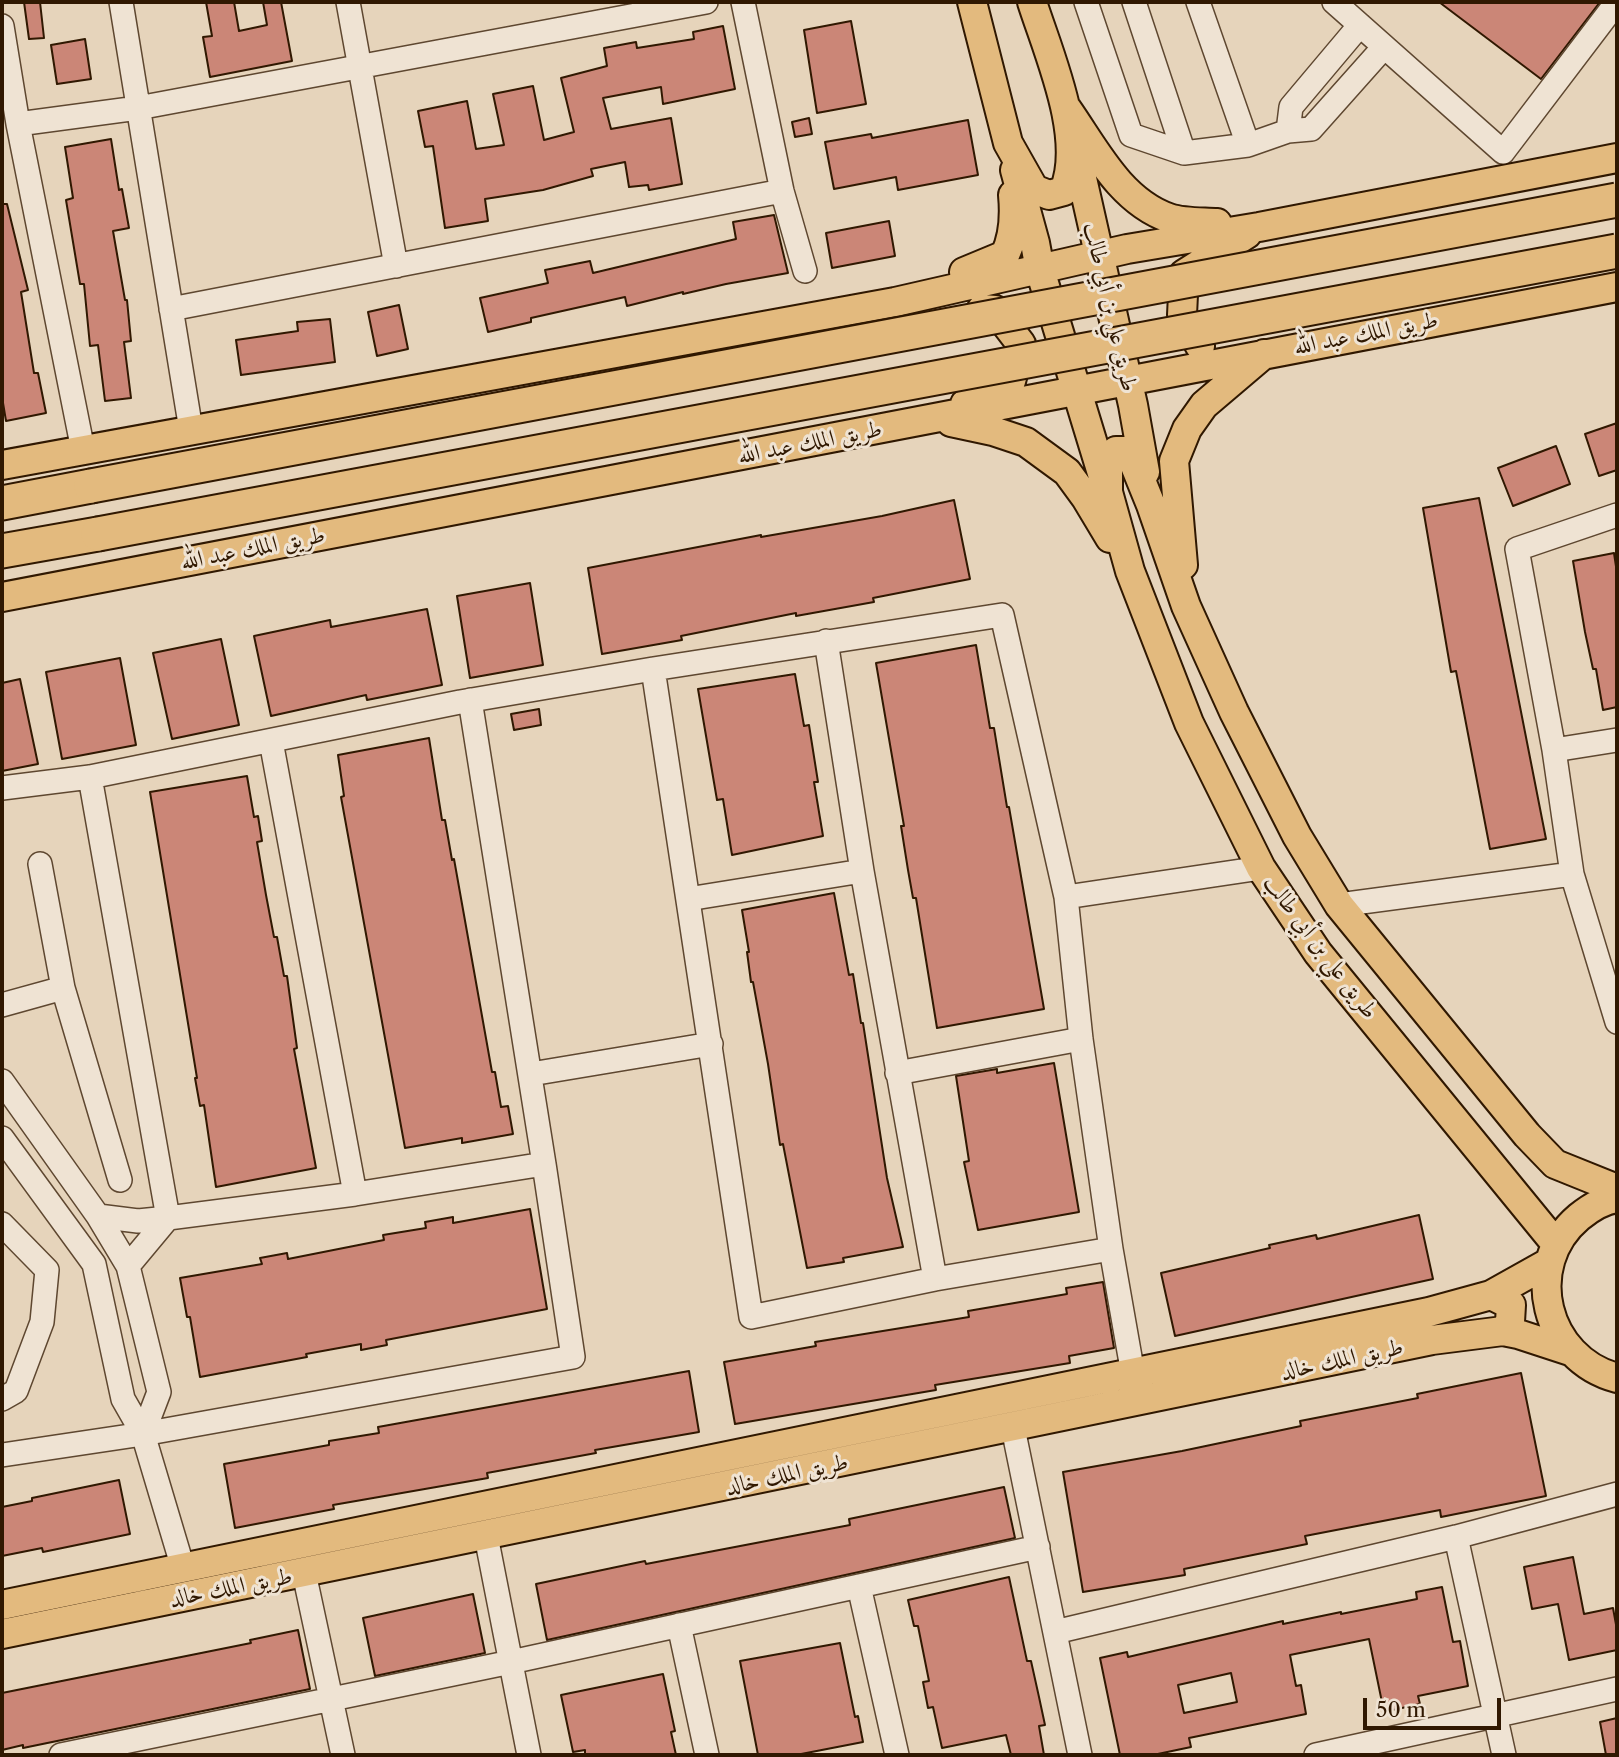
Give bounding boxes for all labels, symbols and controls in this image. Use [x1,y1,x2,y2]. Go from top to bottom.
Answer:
street label: طريق علي بن أبي طالب [1077,220,1143,394]
street label: طريق الملك عبد الله [1292,307,1440,361]
street label: طريق الملك عبد الله [736,416,884,470]
street label: طريق الملك عبد الله [179,522,327,576]
street label: طريق علي بن أبي طالب [1257,870,1383,1024]
street label: طريق الملك خالد [1278,1334,1406,1386]
street label: طريق الملك خالد [723,1449,851,1501]
street label: طريق الملك خالد [167,1563,295,1613]
scale bar [1367,1684,1505,1728]
text: 50 m [1376,1697,1426,1722]

